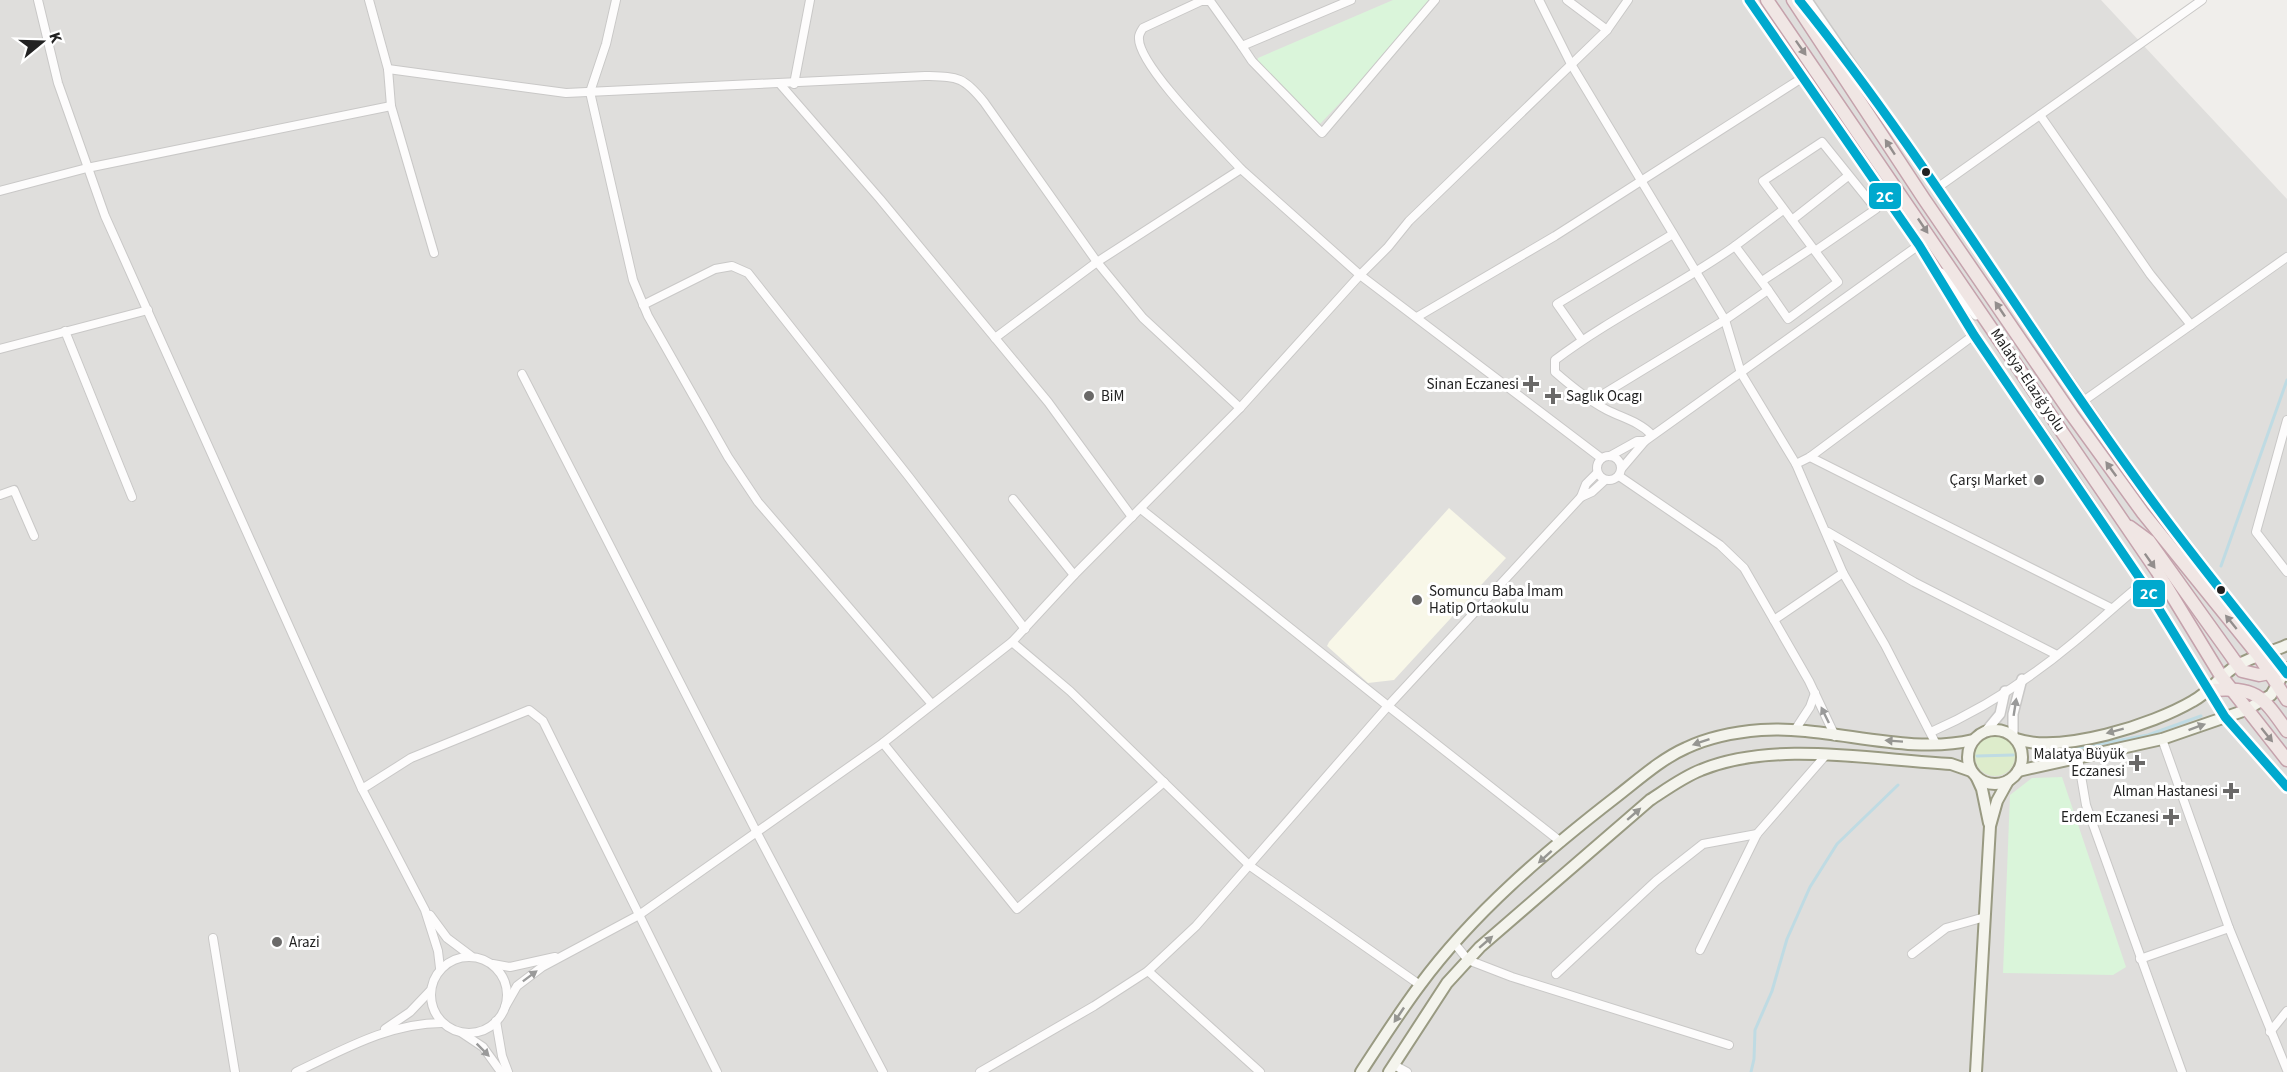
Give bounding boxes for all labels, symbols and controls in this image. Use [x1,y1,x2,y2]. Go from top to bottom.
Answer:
north arrow [12,12,72,72]
text: K [43,29,67,46]
one-way arrow [1795,40,1806,56]
one-way arrow [1885,139,1896,155]
unlabelled marker [1920,166,1932,178]
line badge: 2C [1868,182,1902,210]
text: 2C [1876,186,1894,208]
one-way arrow [1917,218,1928,234]
one-way arrow [1994,300,2005,317]
street label: Malatya-Elazığ yolu [1985,324,2070,436]
place label: Sinan Eczanesi [1427,374,1519,395]
marker: Sinan Eczanesi [1524,377,1538,391]
place label: BiM [1101,386,1124,407]
place label: Saglık Ocagı [1566,386,1643,407]
marker: Saglık Ocagı [1544,387,1562,405]
marker: BiM [1082,389,1096,403]
one-way arrow [2105,461,2117,477]
place label: Çarşı Market [1950,470,2027,491]
marker: Çarşı Market [2032,473,2046,487]
one-way arrow [2144,553,2156,569]
line badge: 2C [2132,579,2166,608]
place label: Somuncu Baba İmam Hatip Ortaokulu [1429,581,1563,619]
text: 2C [2140,583,2158,605]
unlabelled marker [2215,584,2227,596]
marker: Somuncu Baba İmam Hatip Ortaokulu [1410,593,1424,607]
one-way arrow [2225,614,2238,630]
one-way arrow [2010,698,2019,717]
one-way arrow [1820,706,1830,723]
one-way arrow [2188,722,2206,732]
one-way arrow [2106,726,2124,736]
one-way arrow [2260,727,2273,743]
one-way arrow [1885,736,1904,746]
one-way arrow [1692,738,1710,748]
place label: Malatya Büyük Eczanesi [2033,744,2126,782]
marker: Malatya Büyük Eczanesi [2130,756,2144,770]
place label: Alman Hastanesi [2114,781,2218,802]
marker: Alman Hastanesi [2222,782,2240,800]
place label: Erdem Eczanesi [2061,807,2159,828]
one-way arrow [1626,808,1641,821]
marker: Erdem Eczanesi [2164,810,2178,824]
one-way arrow [1538,850,1553,863]
place label: Arazi [289,932,320,953]
marker: Arazi [270,935,284,949]
one-way arrow [1479,935,1494,949]
one-way arrow [522,970,538,982]
one-way arrow [1394,1007,1405,1024]
one-way arrow [476,1042,490,1056]

